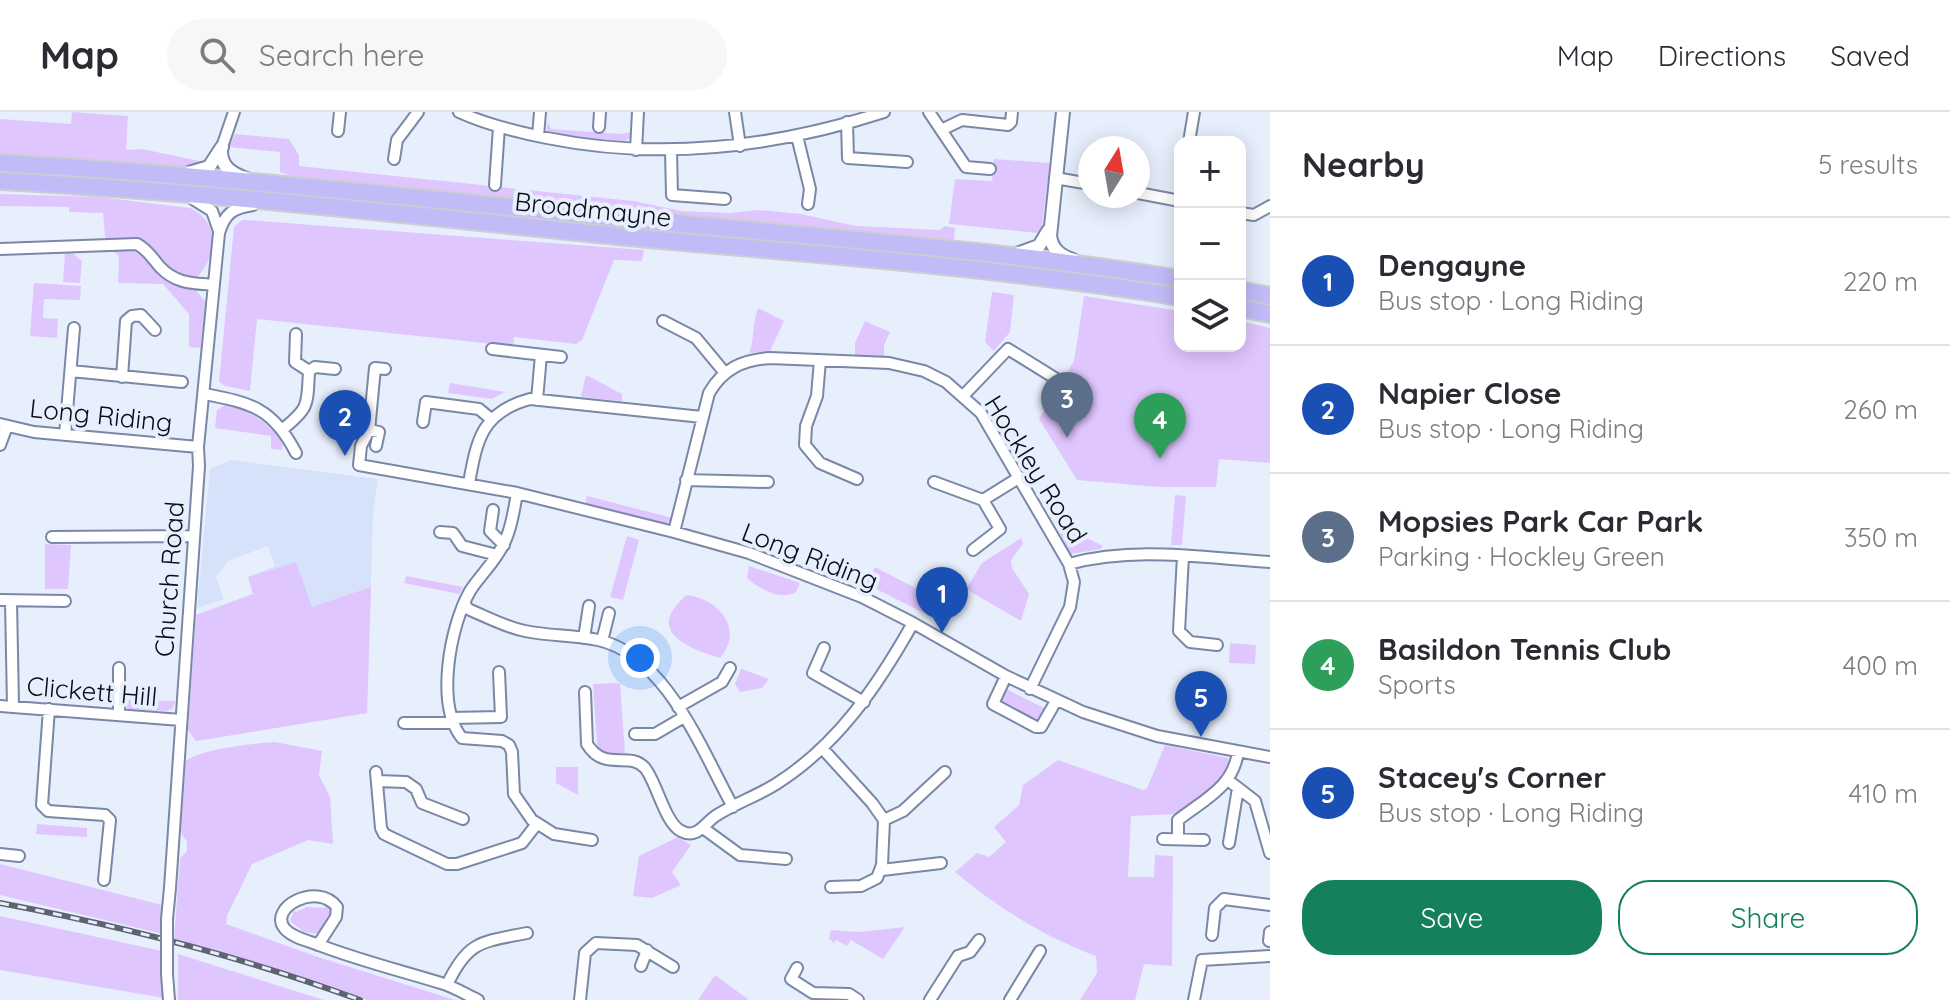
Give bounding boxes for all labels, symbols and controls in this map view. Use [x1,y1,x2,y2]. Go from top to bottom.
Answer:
search box [167,19,727,91]
text: Map [40,31,119,79]
icon: search [195,33,239,77]
text: Search here [259,36,424,74]
text: Map [1557,38,1614,73]
text: Directions [1658,38,1786,73]
text: Saved [1830,38,1910,73]
north arrow [1078,136,1150,208]
map controls [1174,136,1246,352]
button: + [1174,136,1246,208]
text: Nearby [1302,143,1425,186]
text: 5 results [1818,148,1918,181]
street label: Broadmayne [513,184,673,234]
button: − [1174,208,1246,280]
text: Dengayne [1378,246,1526,284]
text: 1 [1323,265,1333,298]
text: 220 m [1843,265,1918,298]
button: layers [1174,280,1246,352]
text: Bus stop · Long Riding [1378,284,1644,317]
pin: 3 [1041,372,1093,438]
text: Napier Close [1378,374,1561,412]
street label: Hockley Road [977,389,1095,549]
pin: 2 [319,390,371,456]
street label: Long Riding [28,391,174,439]
pin: 4 [1134,393,1186,459]
text: 2 [1321,393,1335,426]
text: 260 m [1843,393,1918,426]
text: Bus stop · Long Riding [1378,412,1644,445]
street label: Church Road [147,500,191,658]
text: Mopsies Park Car Park [1378,502,1703,540]
street label: Long Riding [737,515,883,597]
text: 3 [1321,521,1335,554]
text: 350 m [1844,521,1918,554]
text: Parking · Hockley Green [1378,540,1665,573]
pin: 1 [916,567,968,633]
text: Basildon Tennis Club [1378,630,1671,668]
your location [620,638,660,678]
text: 4 [1320,649,1336,682]
text: 400 m [1843,649,1918,682]
text: Sports [1378,668,1456,701]
street label: Clickett Hill [25,669,159,713]
pin: 5 [1175,671,1227,737]
text: Stacey's Corner [1378,758,1606,796]
text: 5 [1321,777,1335,810]
text: 410 m [1849,777,1918,810]
text: Bus stop · Long Riding [1378,796,1644,829]
button: Save [1302,880,1602,955]
button: Share [1618,880,1918,955]

